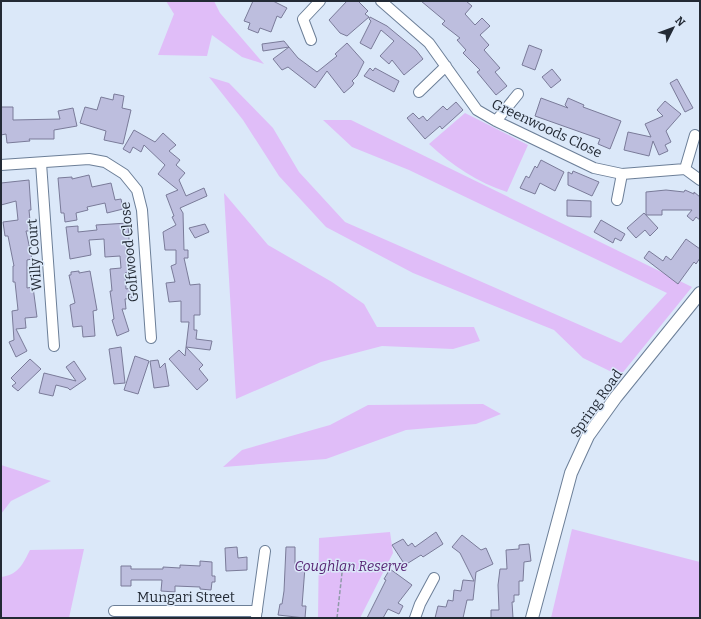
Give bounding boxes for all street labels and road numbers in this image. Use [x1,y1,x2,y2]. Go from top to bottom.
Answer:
street label: Greenwoods Close [489,95,605,161]
street label: Golfwood Close [117,201,142,303]
street label: Willy Court [23,218,46,292]
street label: Spring Road [567,366,626,440]
street label: Mungari Street [137,589,235,606]

